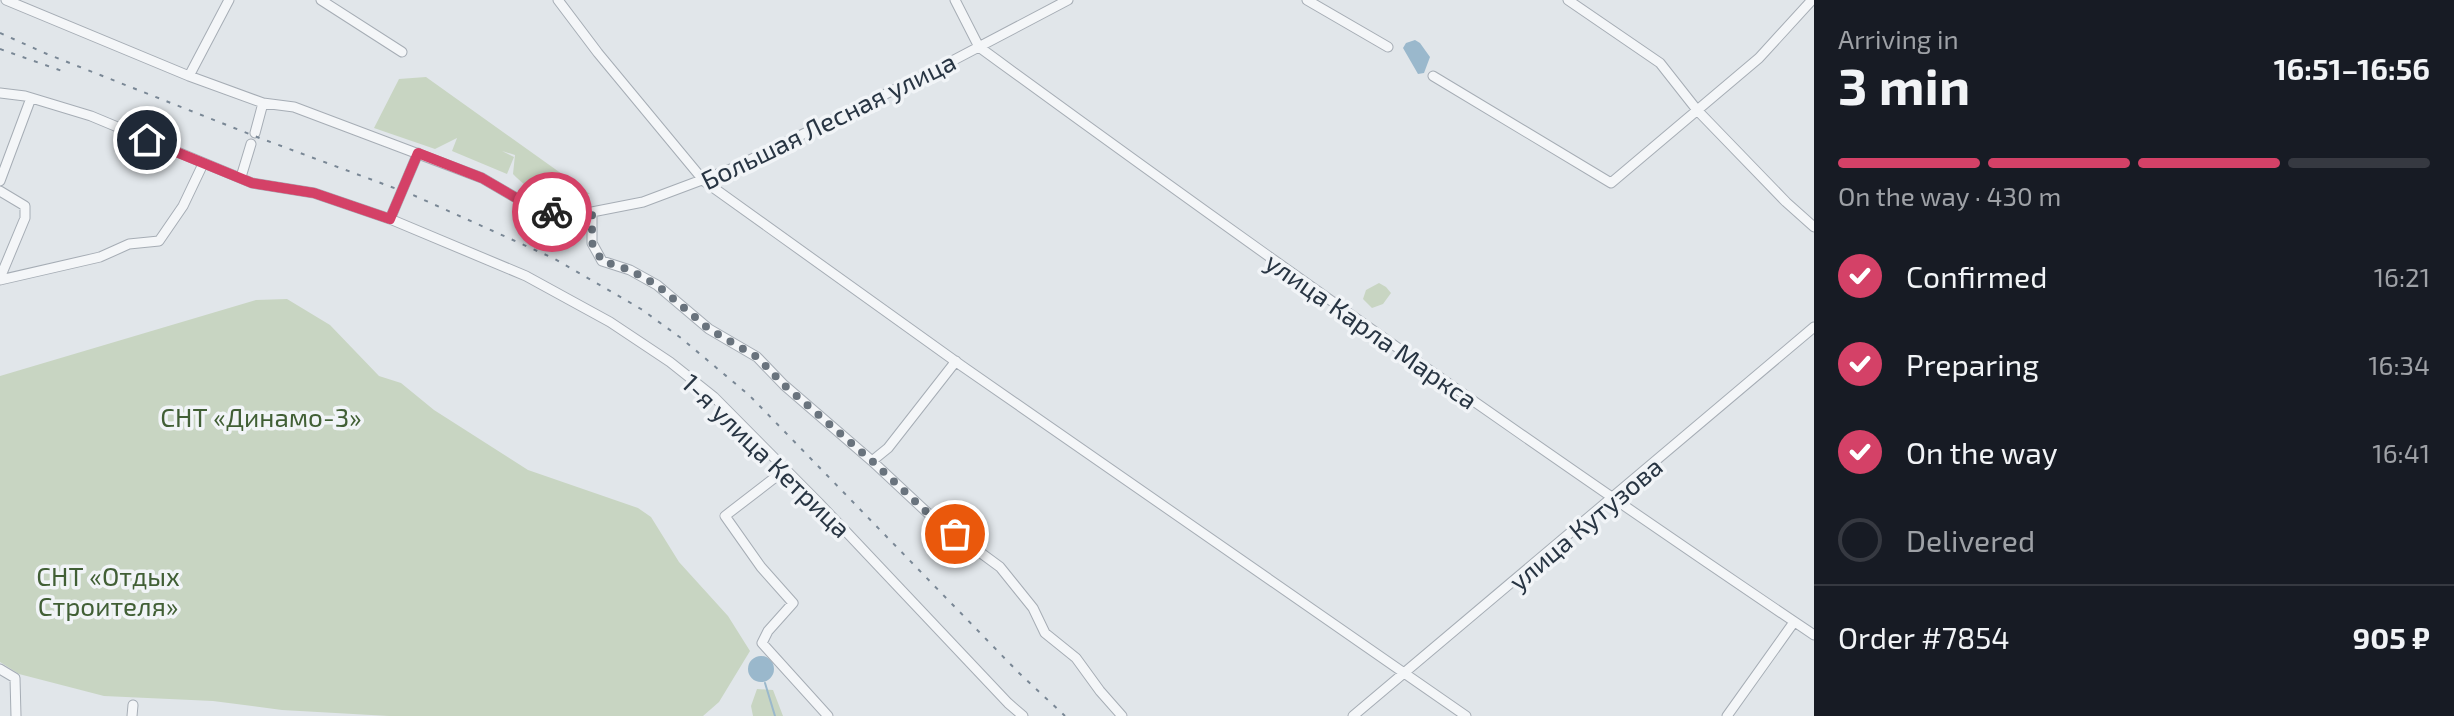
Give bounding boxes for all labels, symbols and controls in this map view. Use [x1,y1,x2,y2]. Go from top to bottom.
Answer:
text: Arriving in [1838,23,1959,54]
street label: Большая Лесная улица [696,45,961,196]
text: 16:51–16:56 [2274,50,2430,86]
text: 3 min [1838,53,1970,115]
pin [113,106,181,174]
icon: home [125,118,169,162]
courier [512,172,592,252]
text: On the way · 430 m [1838,180,2061,211]
icon: bike [530,190,574,234]
street label: улица Карла Маркса [1259,245,1484,416]
icon: check [1838,254,1882,298]
text: Confirmed [1906,258,2047,294]
text: 16:21 [2374,261,2430,292]
icon: check [1838,342,1882,386]
text: Preparing [1906,346,2039,382]
text: 16:34 [2368,349,2430,380]
street label: 1-я улица Кетрица [676,367,858,544]
park label: СНТ «Динамо-3» [160,401,362,432]
icon: check [1838,430,1882,474]
text: On the way [1906,434,2058,470]
text: 16:41 [2372,437,2430,468]
street label: улица Кутузова [1502,450,1669,597]
pin [921,500,989,568]
icon: bag [933,512,977,556]
text: Delivered [1906,522,2035,558]
park label: СНТ «Отдых Строителя» [36,560,180,621]
text: Order #7854 [1838,619,2010,655]
text: 905 ₽ [2353,619,2430,655]

